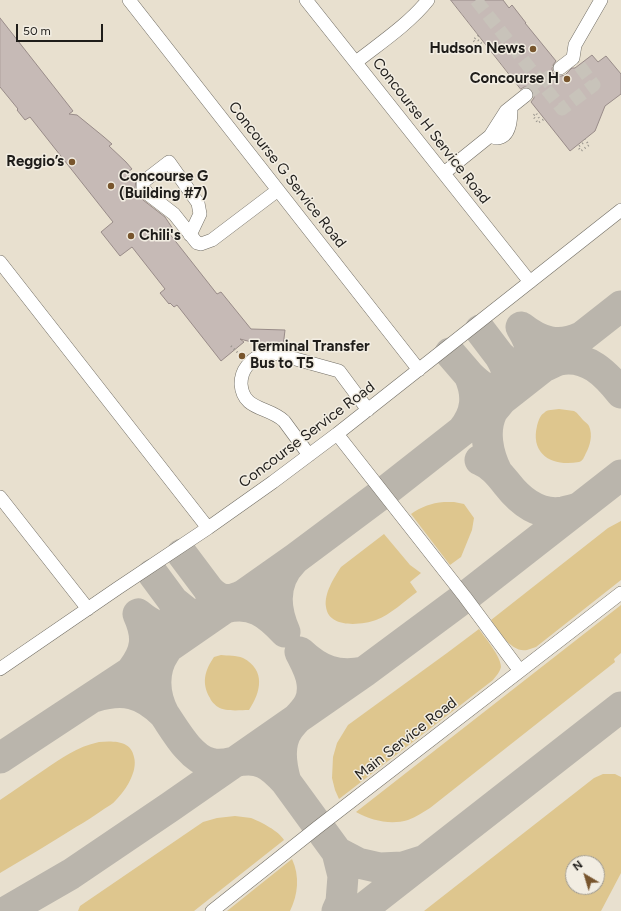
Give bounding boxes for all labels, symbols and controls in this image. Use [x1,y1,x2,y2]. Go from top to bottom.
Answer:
scale bar [18,16,105,42]
text: 50 m [23,24,51,38]
place label: Hudson News [429,40,525,58]
marker: Hudson News [528,44,538,54]
street label: Concourse H Service Road [368,54,494,208]
place label: Concourse H [470,70,559,88]
marker: Concourse H [562,74,572,84]
street label: Concourse G Service Road [224,98,350,252]
place label: Reggio’s [6,153,64,171]
marker: Reggio’s [67,157,77,167]
place label: Concourse G (Building #7) [119,168,208,203]
marker: Concourse G (Building #7) [106,181,116,191]
place label: Chili's [139,227,181,245]
marker: Chili's [126,231,136,241]
place label: Terminal Transfer Bus to T5 [250,338,370,373]
marker: Terminal Transfer Bus to T5 [237,351,247,361]
street label: Concourse Service Road [236,378,378,492]
street label: Main Service Road [352,694,460,784]
north arrow [565,855,605,895]
text: N [571,858,585,874]

